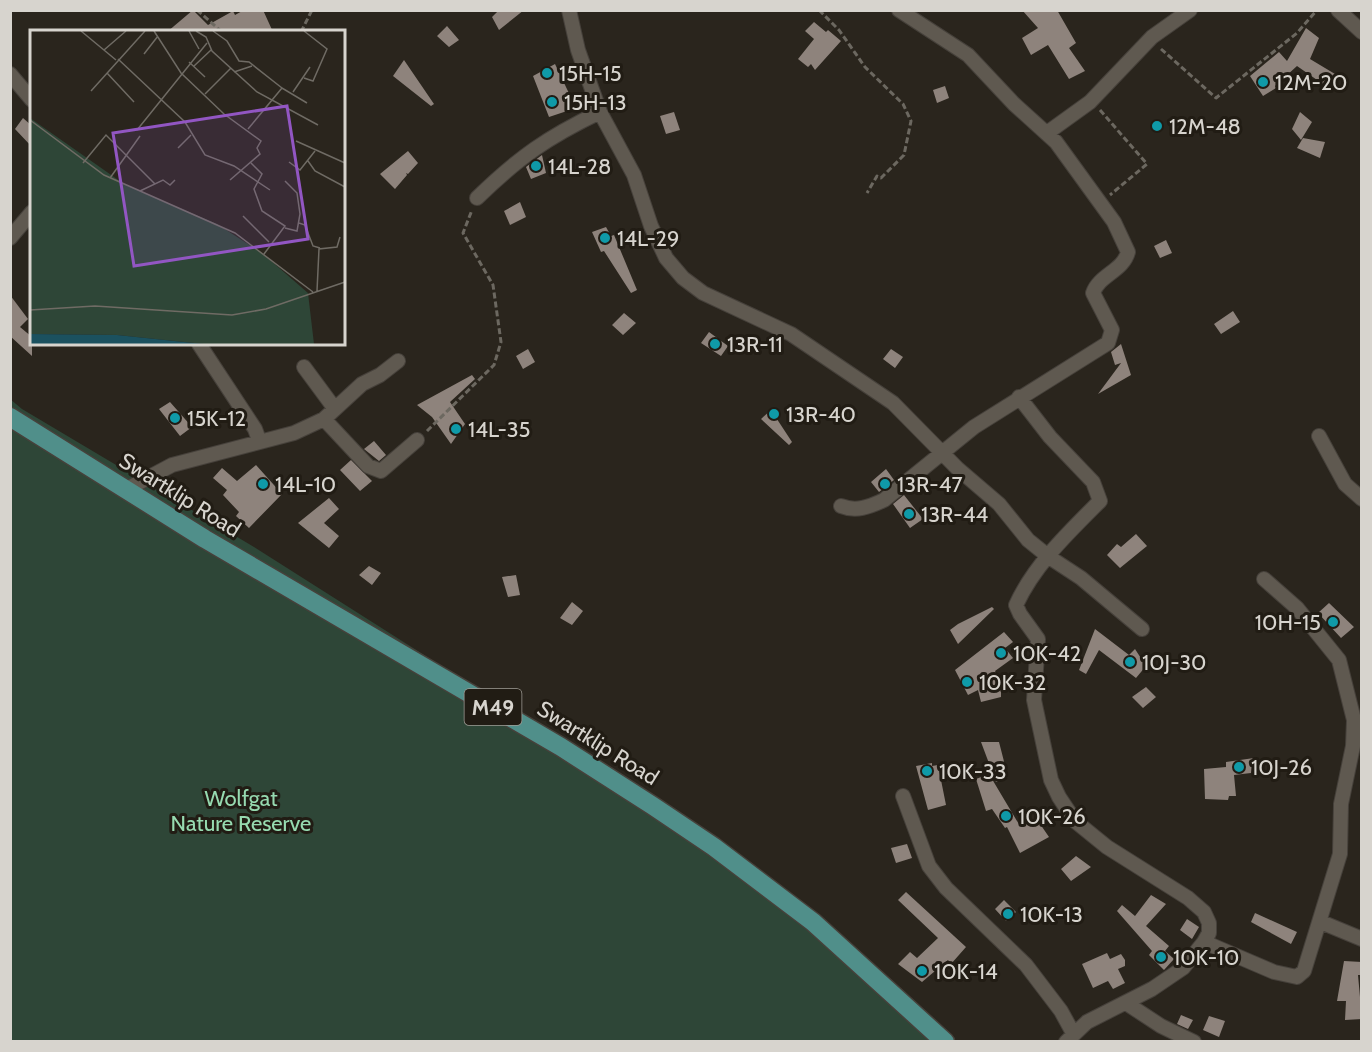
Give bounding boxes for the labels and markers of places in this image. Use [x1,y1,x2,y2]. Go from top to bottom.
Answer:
place label: 15H-15 [559,60,622,87]
marker: 15H-15 [540,66,554,80]
place label: 12M-20 [1275,69,1347,96]
marker: 12M-20 [1256,75,1270,89]
place label: 15H-13 [564,89,627,116]
marker: 15H-13 [545,95,559,109]
place label: 12M-48 [1169,113,1241,140]
marker: 12M-48 [1150,119,1164,133]
place label: 14L-28 [548,153,611,180]
marker: 14L-28 [529,159,543,173]
place label: 14L-29 [617,225,680,252]
marker: 14L-29 [598,231,612,245]
place label: 13R-11 [727,331,783,358]
marker: 13R-11 [708,337,722,351]
place label: 13R-40 [786,401,856,428]
place label: 15K-12 [187,405,246,432]
marker: 13R-40 [767,407,781,421]
marker: 15K-12 [168,411,182,425]
place label: 14L-35 [468,416,530,443]
marker: 14L-35 [449,422,463,436]
place label: 14L-10 [275,471,336,498]
place label: 13R-47 [897,471,962,498]
marker: 14L-10 [256,477,270,491]
marker: 13R-47 [878,477,892,491]
place label: 13R-44 [921,501,988,528]
marker: 13R-44 [902,507,916,521]
place label: 10H-15 [1255,609,1321,636]
marker: 10H-15 [1326,615,1340,629]
place label: 10K-42 [1013,640,1081,667]
marker: 10K-42 [994,646,1008,660]
place label: 10J-30 [1142,649,1206,676]
marker: 10J-30 [1123,655,1137,669]
place label: 10K-32 [979,669,1046,696]
marker: 10K-32 [960,675,974,689]
place label: 10J-26 [1251,754,1312,781]
place label: 10K-33 [939,758,1007,785]
marker: 10J-26 [1232,760,1246,774]
marker: 10K-33 [920,764,934,778]
place label: 10K-26 [1018,803,1086,830]
marker: 10K-26 [999,809,1013,823]
place label: 10K-13 [1020,901,1083,928]
marker: 10K-13 [1001,907,1015,921]
place label: 10K-10 [1173,944,1239,971]
marker: 10K-10 [1154,950,1168,964]
place label: 10K-14 [934,958,998,985]
marker: 10K-14 [915,964,929,978]

